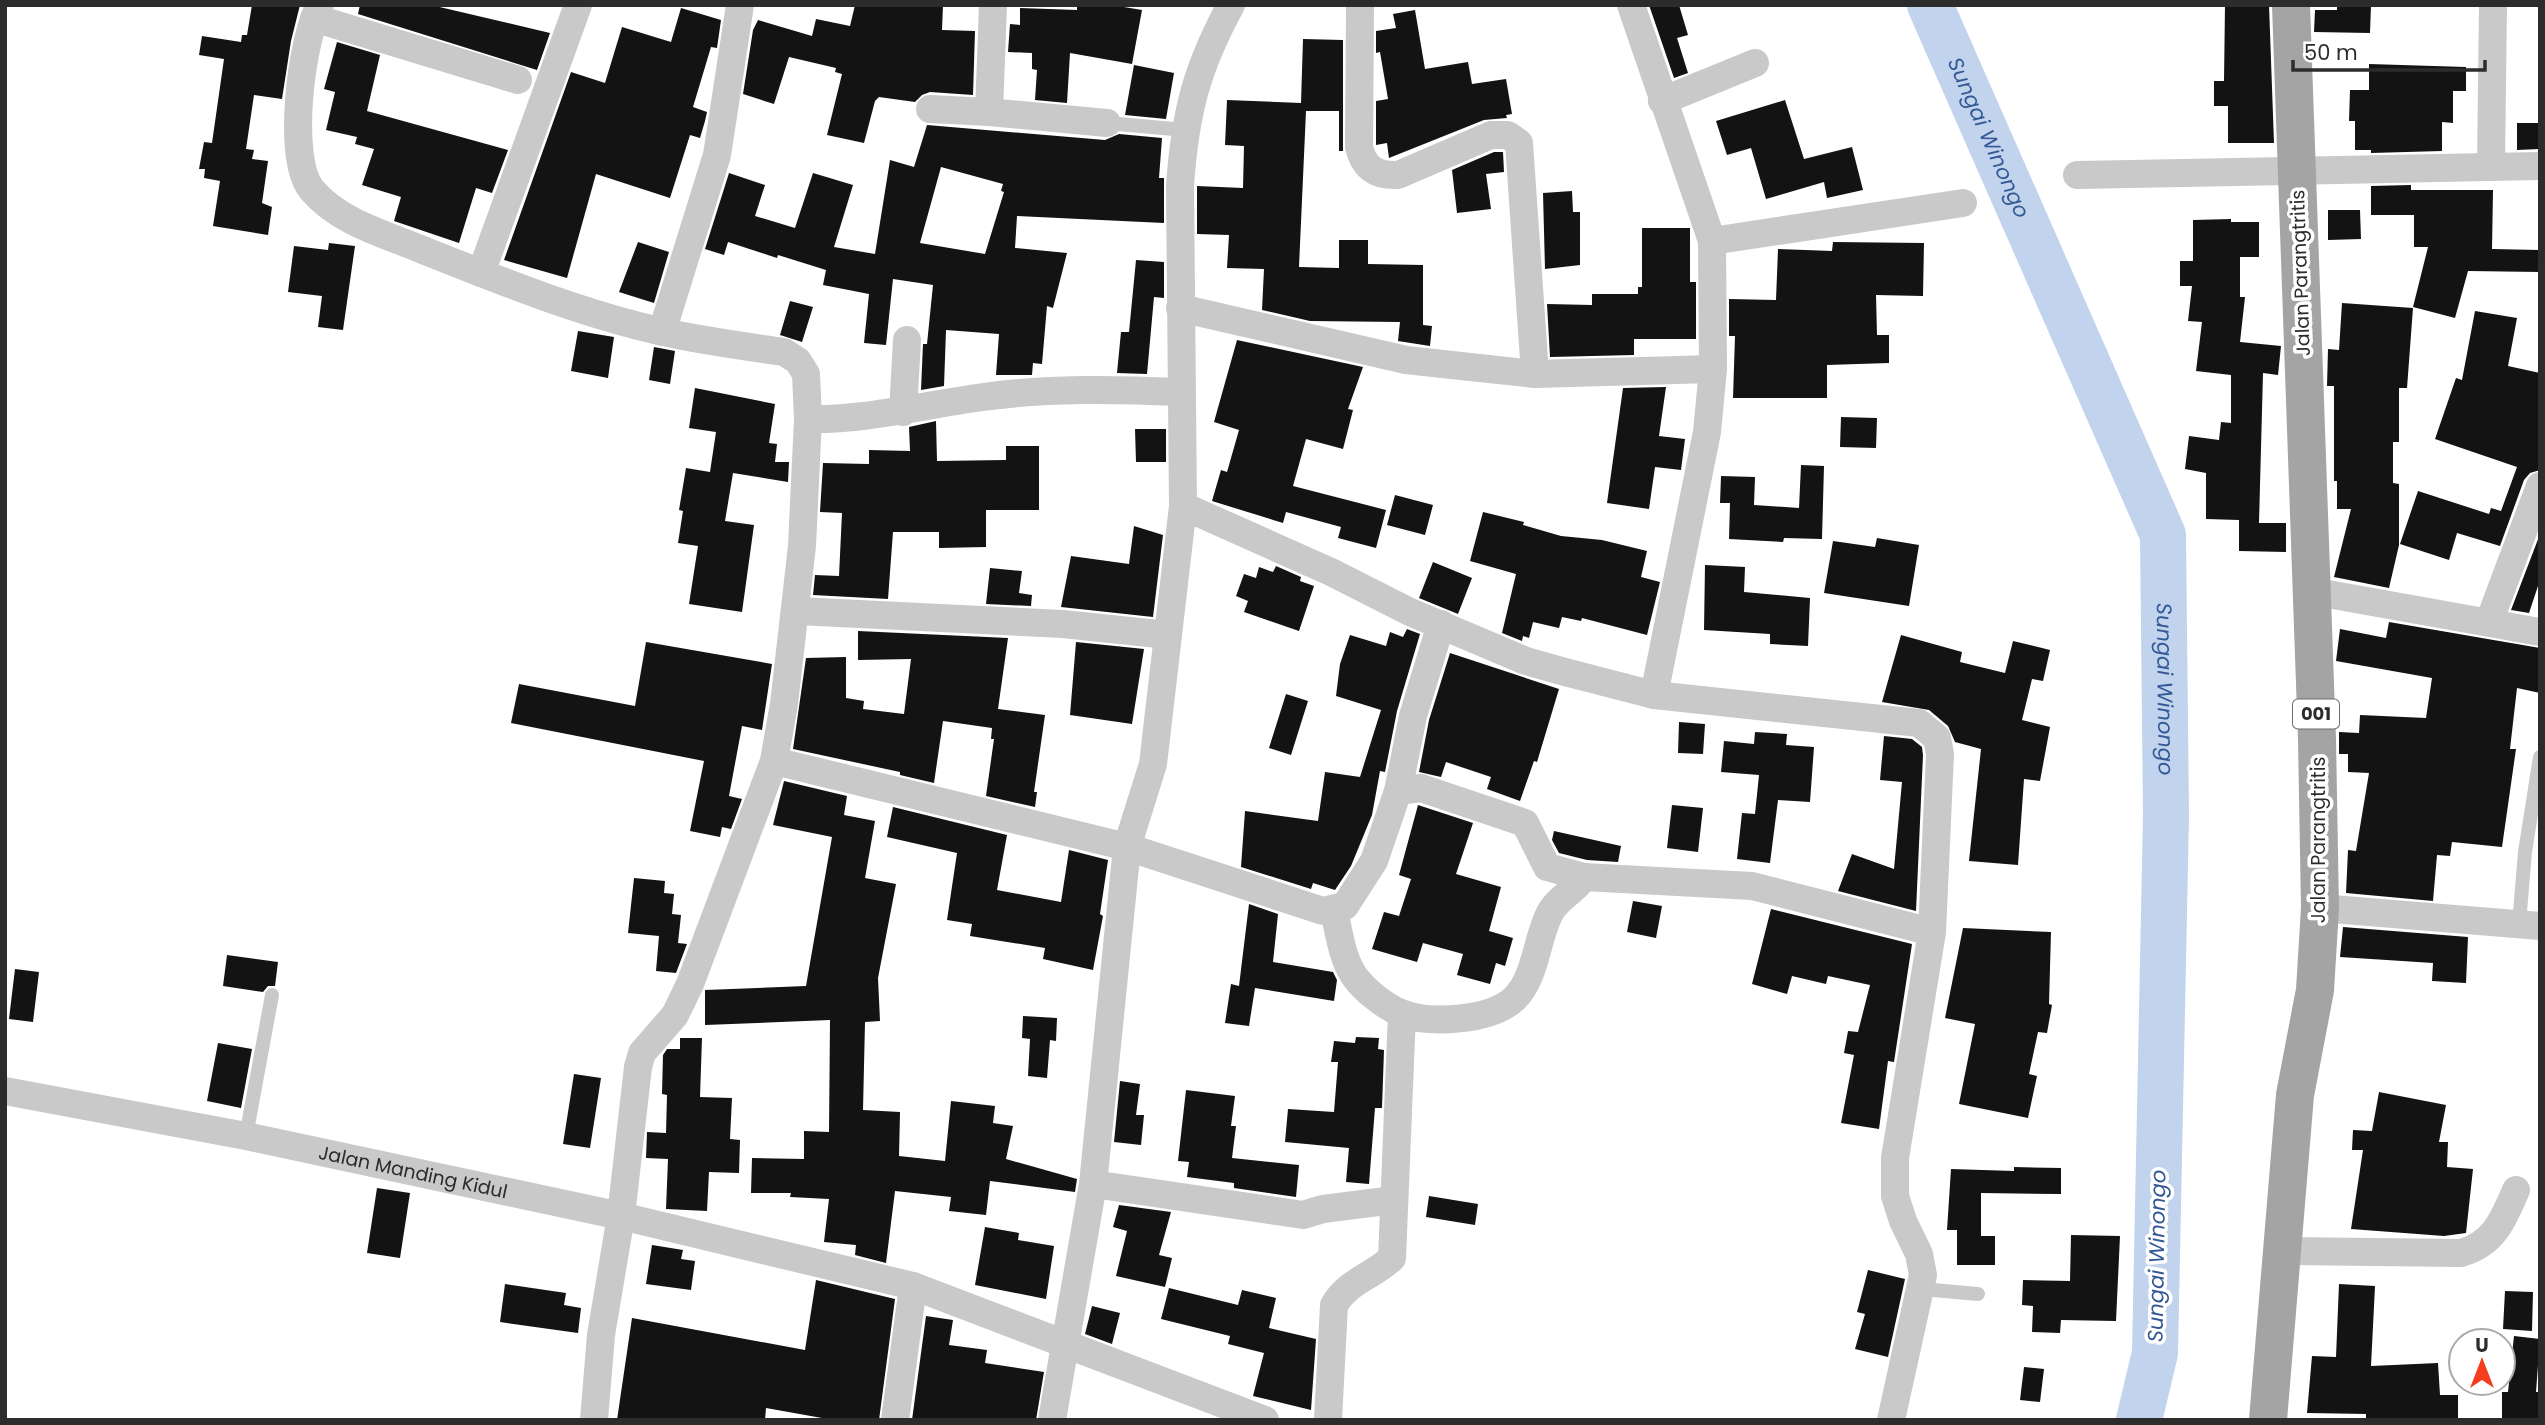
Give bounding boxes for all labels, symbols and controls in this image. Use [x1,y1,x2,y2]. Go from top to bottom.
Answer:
scale bar [2293,28,2486,72]
text: 50 m [2304,38,2358,67]
water label: Sungai Winongo [1941,53,2037,222]
street label: Jalan Parangtritis [2284,189,2317,357]
water label: Sungai Winongo [2150,603,2181,776]
road number: 001 [2293,700,2339,728]
street label: Jalan Parangtritis [2305,757,2332,923]
street label: Jalan Manding Kidul [316,1139,510,1205]
water label: Sungai Winongo [2140,1169,2173,1343]
north arrow [2447,1327,2517,1397]
text: U [2475,1332,2489,1359]

